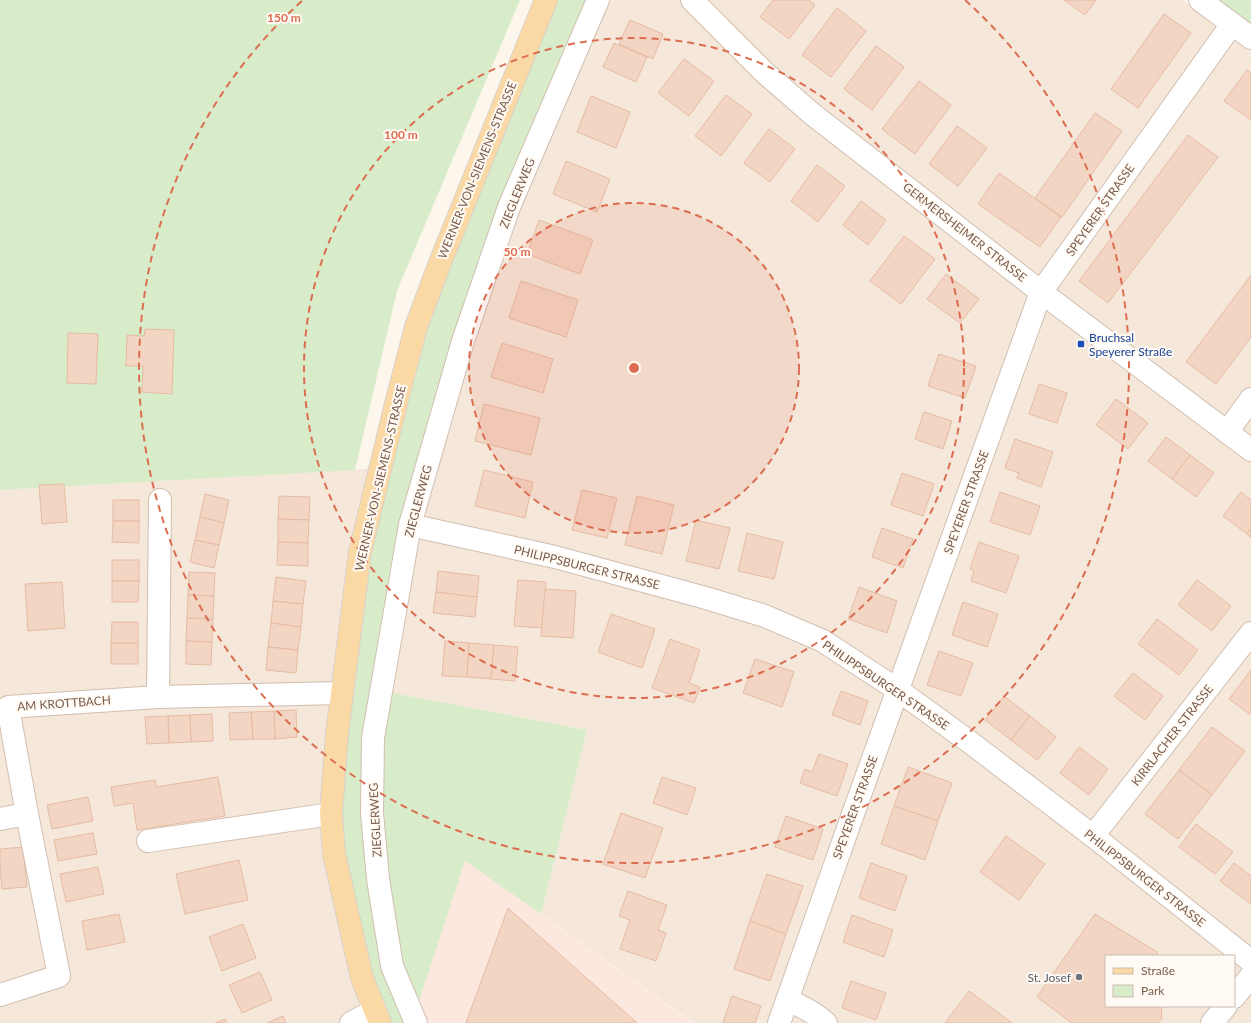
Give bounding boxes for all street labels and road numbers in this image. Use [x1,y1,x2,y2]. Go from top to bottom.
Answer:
street label: WERNER-VON-SIEMENS-STRASSE [434,79,520,261]
street label: ZIEGLERWEG [496,155,538,230]
street label: SPEYERER STRASSE [1063,161,1138,259]
street label: GERMERSHEIMER STRASSE [900,179,1030,285]
street label: WERNER-VON-SIEMENS-STRASSE [351,384,409,572]
street label: SPEYERER STRASSE [940,448,992,556]
street label: ZIEGLERWEG [401,463,435,539]
street label: PHILIPPSBURGER STRASSE [513,542,661,592]
street label: PHILIPPSBURGER STRASSE [820,637,952,733]
street label: KIRRLACHER STRASSE [1128,681,1216,789]
street label: AM KROTTBACH [17,692,111,714]
street label: SPEYERER STRASSE [829,753,881,861]
street label: ZIEGLERWEG [366,782,384,858]
street label: PHILIPPSBURGER STRASSE [1081,826,1209,930]

